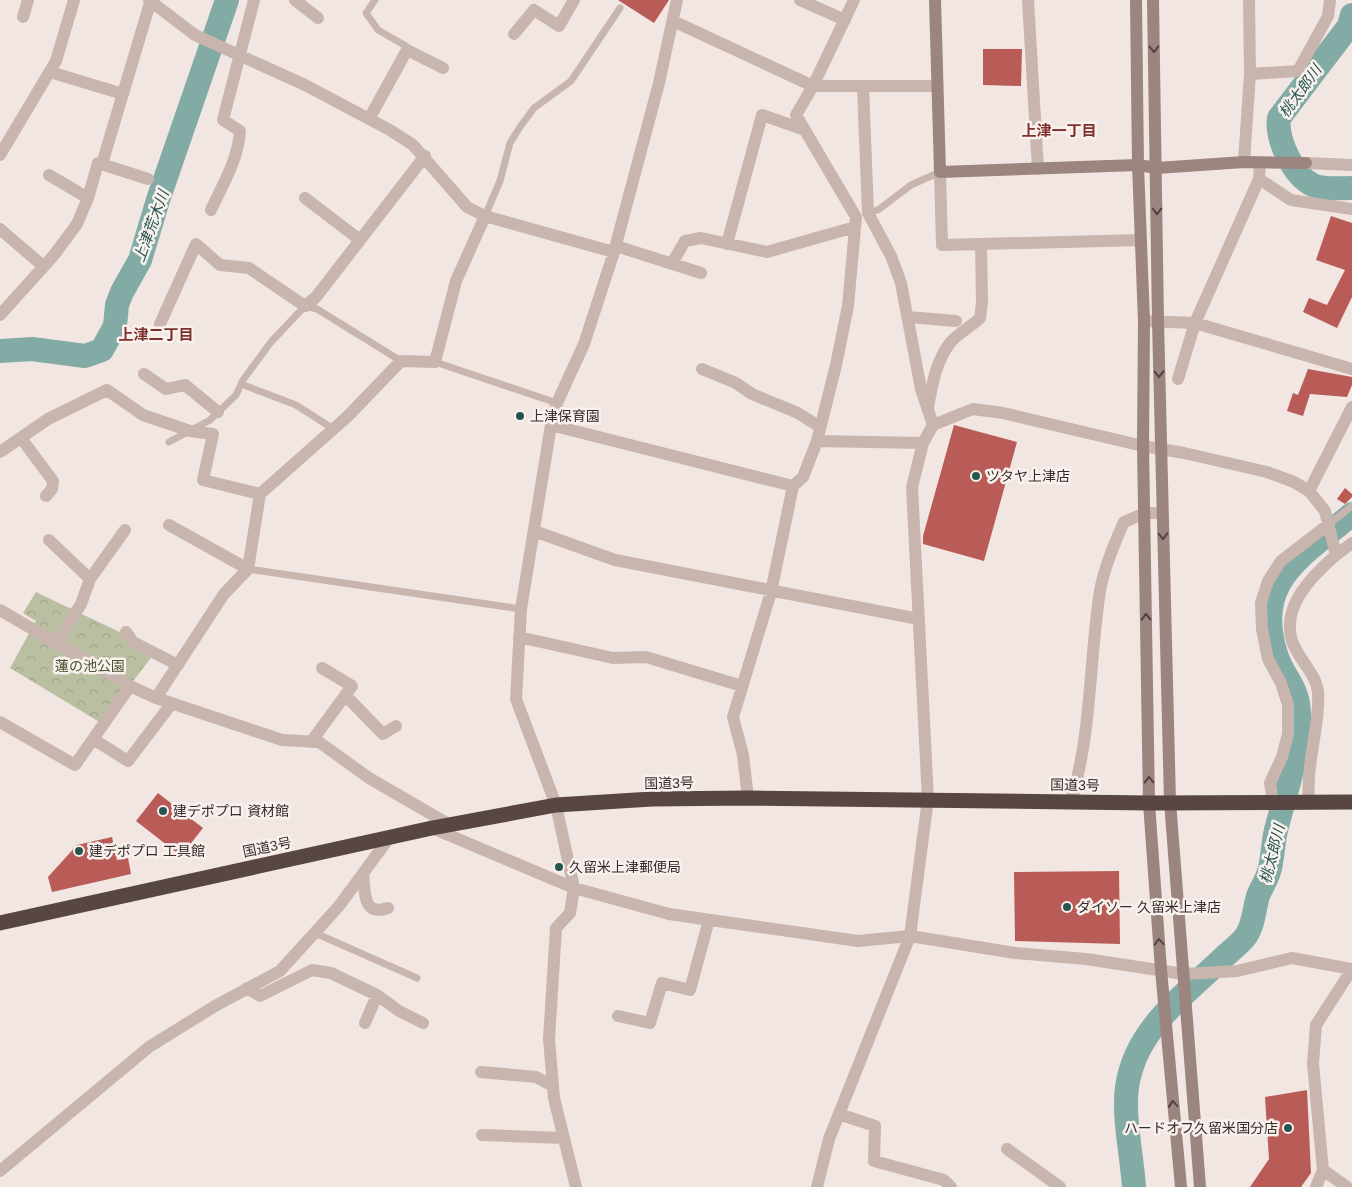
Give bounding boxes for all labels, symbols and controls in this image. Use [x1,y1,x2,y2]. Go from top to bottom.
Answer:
one-way arrow [1149,45,1160,53]
water label: 桃太郎川 [1275,60,1326,120]
district label: 上津一丁目 [1021,122,1097,139]
water label: 上津荒木川 [130,186,172,264]
one-way arrow [1152,208,1162,215]
district label: 上津二丁目 [118,326,194,343]
one-way arrow [1154,370,1164,378]
place label: 上津保育園 [530,408,600,424]
marker: 上津保育園 [514,410,526,422]
place label: ツタヤ上津店 [986,468,1070,484]
marker: ツタヤ上津店 [970,470,982,482]
one-way arrow [1157,532,1168,540]
one-way arrow [1141,613,1151,620]
park label: 蓮の池公園 [55,658,125,674]
street label: 国道3号 [644,775,694,791]
one-way arrow [1144,775,1154,783]
street label: 国道3号 [1050,777,1100,793]
place label: 建デポプロ 資材館 [173,803,289,819]
marker: 建デポプロ 資材館 [157,805,169,817]
water label: 桃太郎川 [1256,821,1288,885]
street label: 国道3号 [241,834,293,860]
place label: 建デポプロ 工具館 [89,843,205,859]
marker: 建デポプロ 工具館 [73,845,85,857]
place label: 久留米上津郵便局 [569,859,681,875]
marker: 久留米上津郵便局 [553,861,565,873]
place label: ダイソー 久留米上津店 [1077,899,1221,915]
marker: ダイソー 久留米上津店 [1061,901,1073,913]
one-way arrow [1153,938,1164,946]
one-way arrow [1168,1099,1179,1107]
place label: ハードオフ久留米国分店 [1124,1120,1278,1136]
marker: ハードオフ久留米国分店 [1282,1122,1294,1134]

